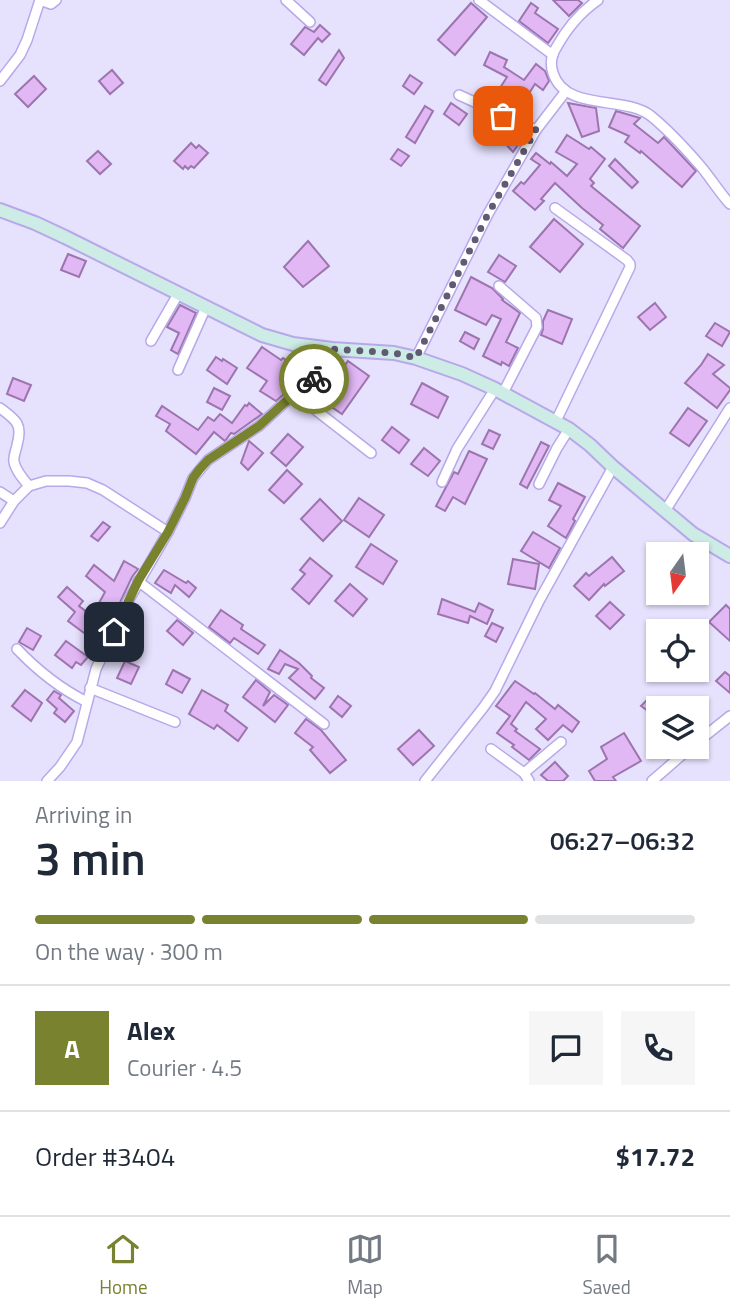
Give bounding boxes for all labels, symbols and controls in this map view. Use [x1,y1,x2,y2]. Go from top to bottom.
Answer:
pin [473,86,533,146]
icon: bag [484,97,522,135]
courier [279,344,349,414]
icon: bike [295,360,333,398]
north arrow [646,542,709,606]
map controls [646,542,709,759]
pin [84,602,144,662]
icon: home [95,613,133,651]
button: locate [646,619,709,682]
button: layers [646,696,709,759]
text: Arriving in [35,797,132,832]
text: 06:27–06:32 [550,821,695,860]
text: 3 min [35,823,146,893]
text: On the way · 300 m [35,934,223,969]
text: Alex [127,1011,175,1050]
button: chat [529,1011,603,1085]
button: phone [621,1011,695,1085]
text: A [64,1029,80,1068]
text: Courier · 4.5 [127,1050,242,1085]
text: Order #3404 [35,1137,175,1176]
text: $17.72 [616,1137,695,1176]
tab: Home [99,1230,147,1301]
tab: Map [346,1230,384,1301]
tab: Saved [582,1230,631,1301]

